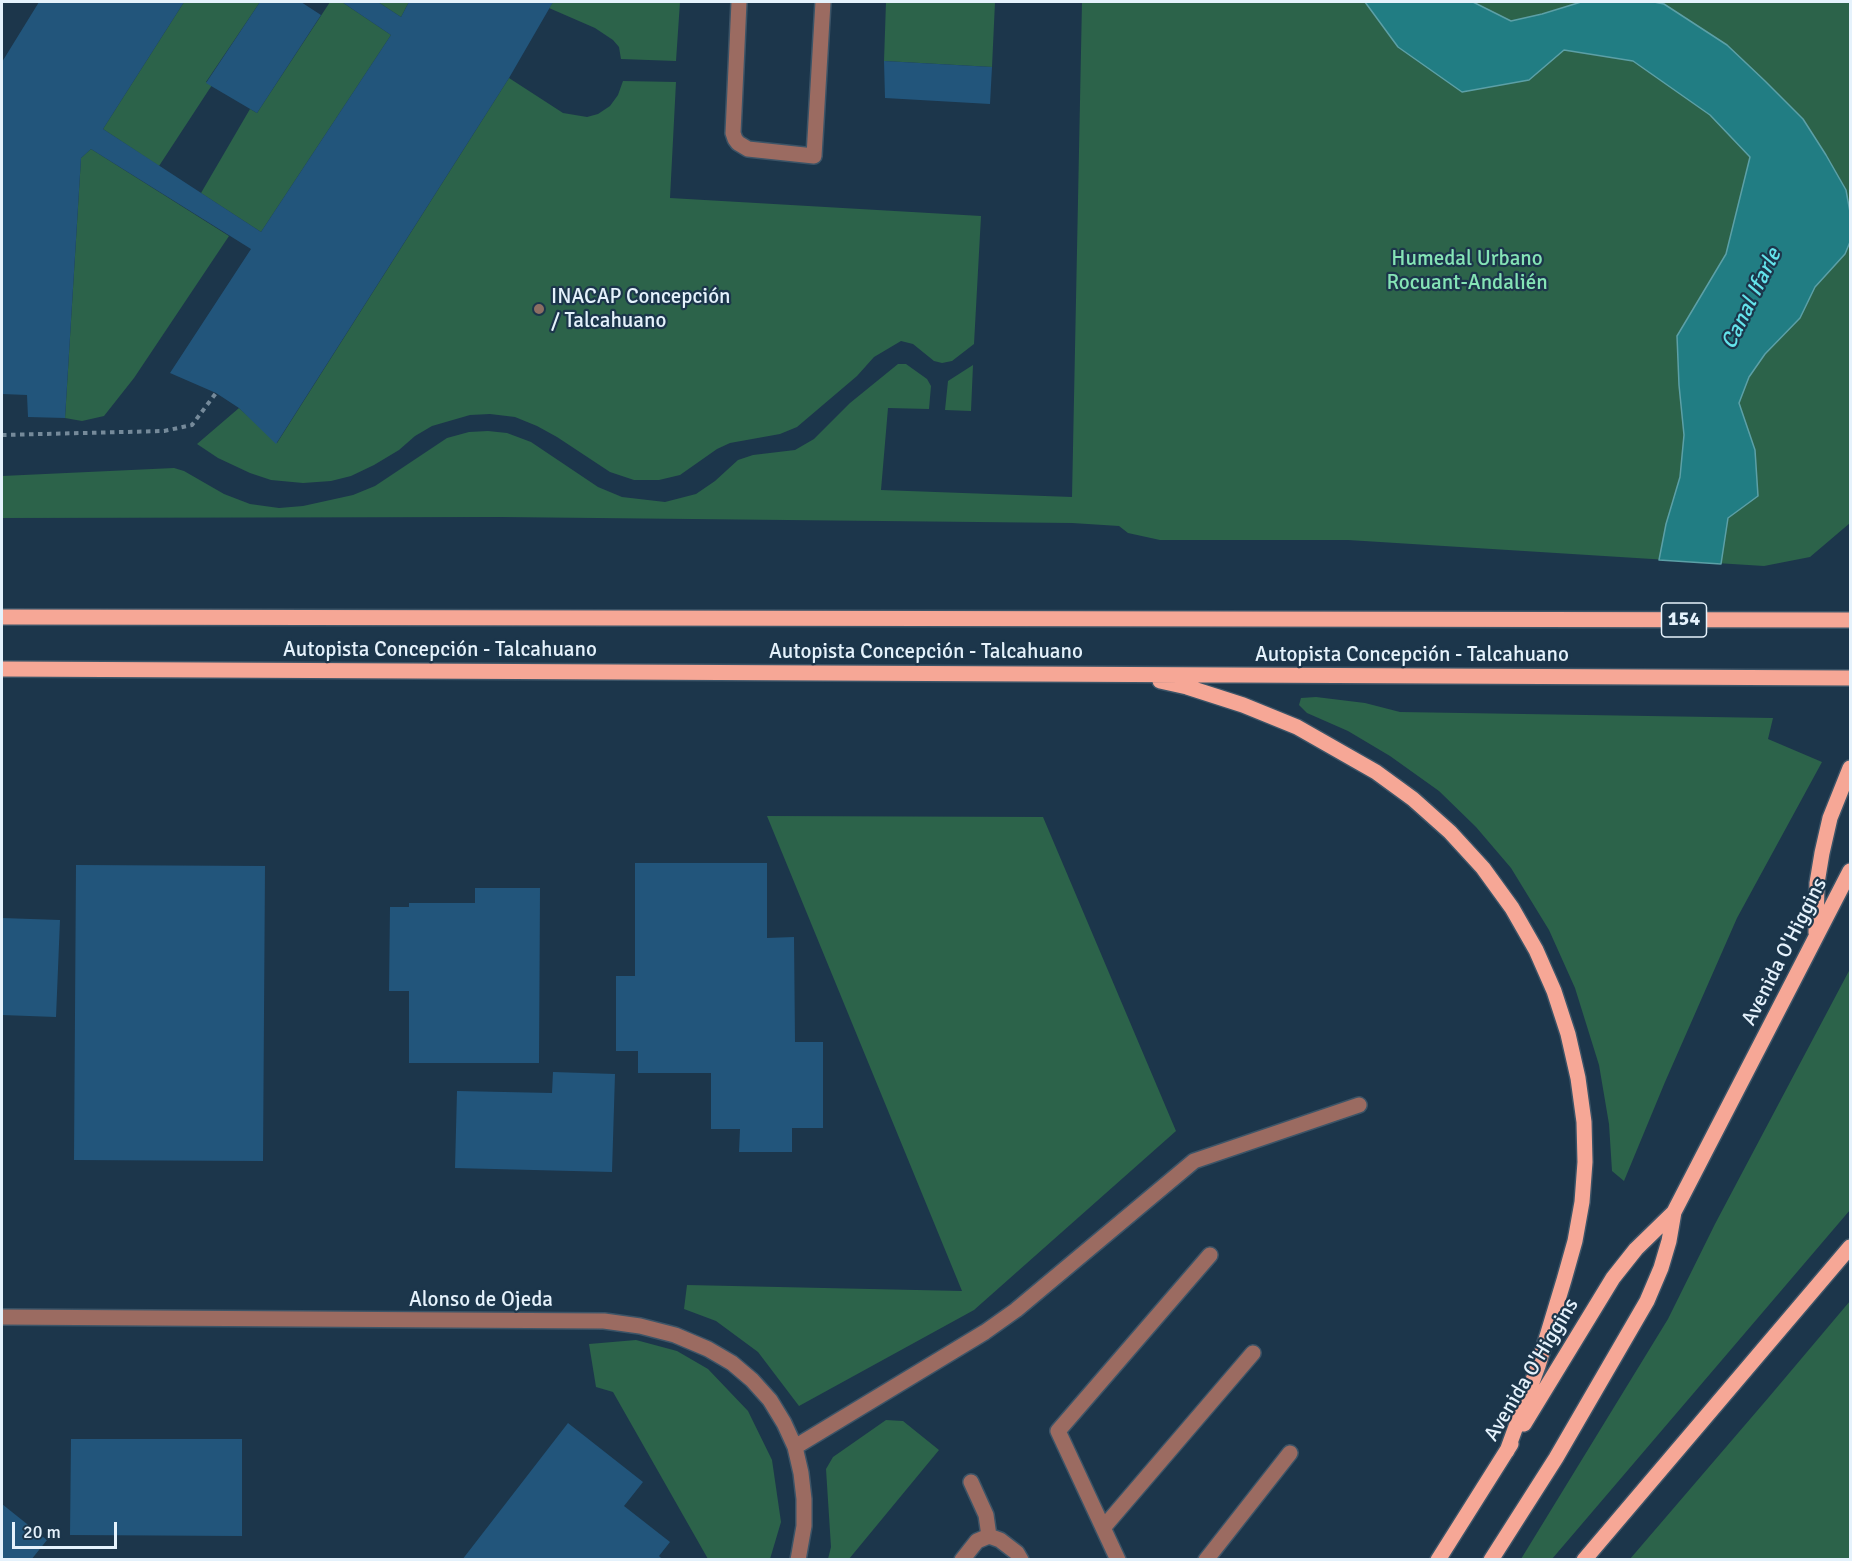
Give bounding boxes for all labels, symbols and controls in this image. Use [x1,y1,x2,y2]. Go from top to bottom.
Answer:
water label: Canal Ifarle [1716,244,1788,354]
park label: Humedal Urbano Rocuant-Andalién [1386,246,1548,296]
place label: INACAP Concepción / Talcahuano [551,284,731,334]
marker: INACAP Concepción / Talcahuano [532,302,546,316]
road number: 154 [1662,603,1706,637]
street label: Autopista Concepción - Talcahuano [283,637,597,663]
street label: Autopista Concepción - Talcahuano [769,639,1083,665]
street label: Autopista Concepción - Talcahuano [1255,642,1569,668]
street label: Avenida O'Higgins [1737,874,1833,1030]
street label: Alonso de Ojeda [409,1287,553,1313]
street label: Avenida O'Higgins [1479,1294,1585,1446]
scale bar [15,1510,120,1548]
text: 20 m [23,1521,61,1543]

